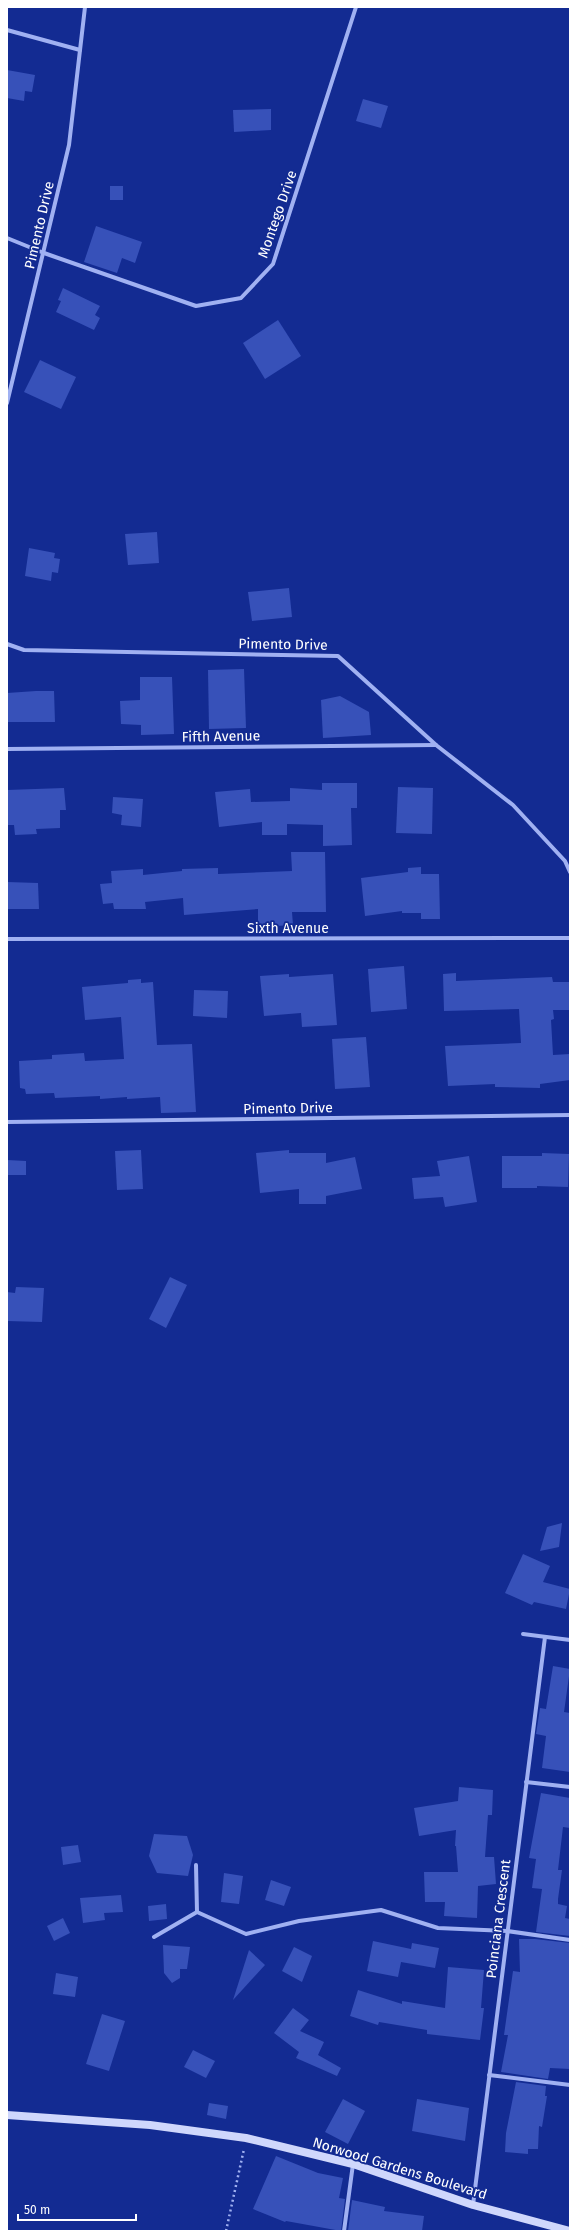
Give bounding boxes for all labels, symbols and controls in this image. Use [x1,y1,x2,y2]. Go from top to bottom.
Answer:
street label: Montego Drive [255,168,300,260]
street label: Pimento Drive [21,180,58,271]
street label: Pimento Drive [238,635,328,654]
street label: Fifth Avenue [182,727,260,746]
street label: Sixth Avenue [247,920,329,937]
street label: Pimento Drive [243,1099,333,1118]
street label: Poinciana Crescent [483,1858,514,1980]
street label: Norwood Gardens Boulevard [311,2134,489,2203]
scale bar [18,2196,136,2222]
text: 50 m [24,2203,50,2217]

